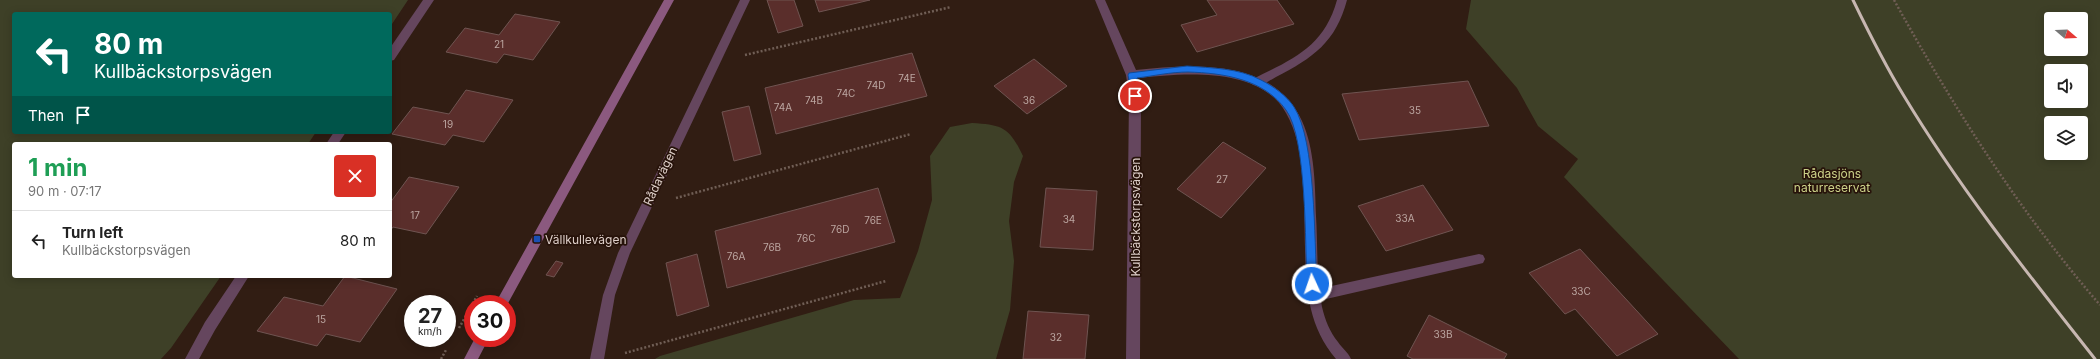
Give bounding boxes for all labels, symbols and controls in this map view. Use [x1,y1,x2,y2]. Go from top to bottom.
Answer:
north arrow [2044,12,2088,56]
map controls [2044,12,2088,160]
text: 80 m [94,27,163,61]
icon: left [28,28,80,80]
house number: 21 [494,38,504,50]
text: Kullbäckstorpsvägen [94,61,272,82]
button: sound [2044,64,2088,108]
house number: 74E [898,72,916,84]
house number: 74D [867,79,885,91]
pin [1118,79,1152,113]
icon: arrive [1124,85,1146,107]
house number: 74C [837,87,855,99]
house number: 74B [805,94,823,106]
house number: 36 [1023,94,1035,106]
house number: 74A [774,101,792,113]
icon: arrive [72,104,94,126]
house number: 35 [1409,104,1421,116]
text: Then [28,106,64,125]
button: layers [2044,116,2088,160]
house number: 19 [443,118,453,130]
street label: Rådavägen [640,144,680,208]
text: 1 min [28,153,87,182]
button: close [334,155,376,197]
street label: Kullbäckstorpsvägen [1128,158,1143,276]
park label: Rådasjöns naturreservat [1794,166,1870,195]
house number: 27 [1216,173,1228,185]
text: 90 m · 07:17 [28,183,102,199]
house number: 17 [410,209,420,221]
house number: 33A [1395,212,1415,224]
house number: 34 [1063,213,1075,225]
house number: 76E [864,214,882,226]
text: Turn left [62,223,123,242]
house number: 76D [831,223,849,235]
icon: left [28,230,50,252]
text: 80 m [340,231,376,250]
place label: Vällkullevägen [545,232,626,247]
house number: 76C [796,232,816,244]
marker: Vällkullevägen [532,234,542,244]
house number: 76B [763,241,781,253]
text: Kullbäckstorpsvägen [62,242,191,258]
house number: 76A [727,250,745,262]
position arrow [1291,263,1333,305]
house number: 33C [1571,285,1591,297]
speed limit sign: 30 [464,295,516,347]
text: 27 [418,304,442,328]
house number: 15 [316,313,326,325]
text: km/h [418,325,442,337]
house number: 33B [1434,328,1452,340]
house number: 32 [1050,331,1062,343]

